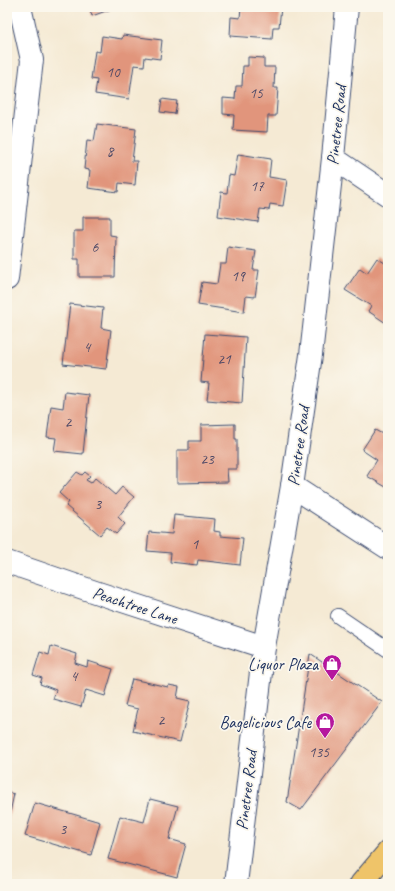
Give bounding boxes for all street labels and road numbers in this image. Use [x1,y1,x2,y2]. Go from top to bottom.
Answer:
street label: Pinetree Road [322,82,351,166]
street label: Pinetree Road [283,403,315,487]
street label: Peachtree Lane [90,582,181,629]
street label: Pinetree Road [231,747,262,831]

